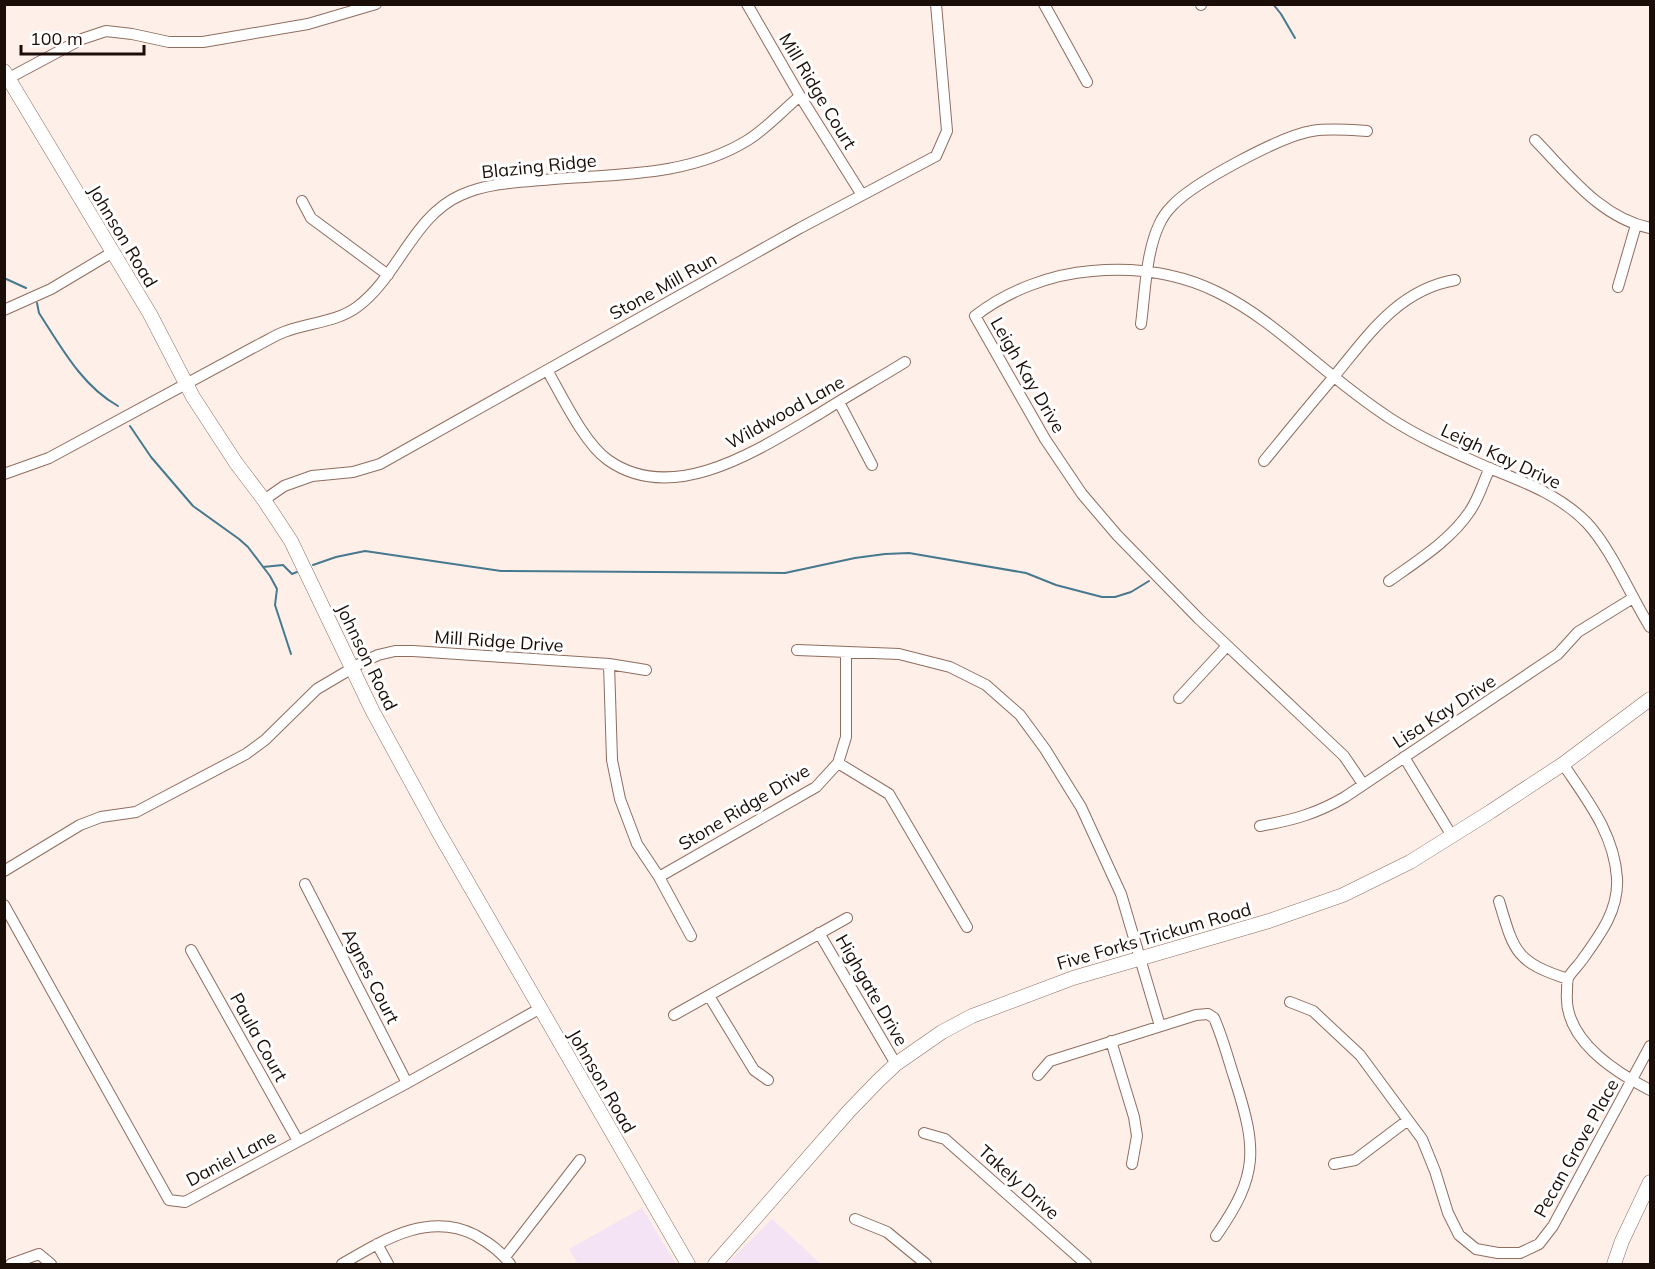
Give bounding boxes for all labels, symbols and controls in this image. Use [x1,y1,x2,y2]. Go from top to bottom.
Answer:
scale bar [21,18,144,56]
text: 100 m [30,27,83,50]
street label: Mill Ridge Court [774,29,862,153]
street label: Blazing Ridge [480,149,598,183]
street label: Johnson Road [83,180,163,292]
street label: Stone Mill Run [605,247,721,325]
street label: Leigh Kay Drive [986,313,1070,437]
street label: Wildwood Lane [722,370,848,454]
street label: Leigh Kay Drive [1437,418,1565,494]
street label: Johnson Road [331,600,403,714]
street label: Mill Ridge Drive [434,625,564,657]
street label: Lisa Kay Drive [1388,669,1500,753]
street label: Stone Ridge Drive [674,759,814,855]
street label: Five Forks Trickum Road [1054,897,1254,975]
street label: Agnes Court [337,925,405,1027]
street label: Highgate Drive [831,930,913,1050]
street label: Paula Court [225,989,293,1085]
street label: Johnson Road [563,1025,641,1137]
street label: Pecan Grove Place [1528,1075,1624,1221]
street label: Daniel Lane [182,1125,280,1191]
street label: Takely Drive [974,1140,1064,1224]

